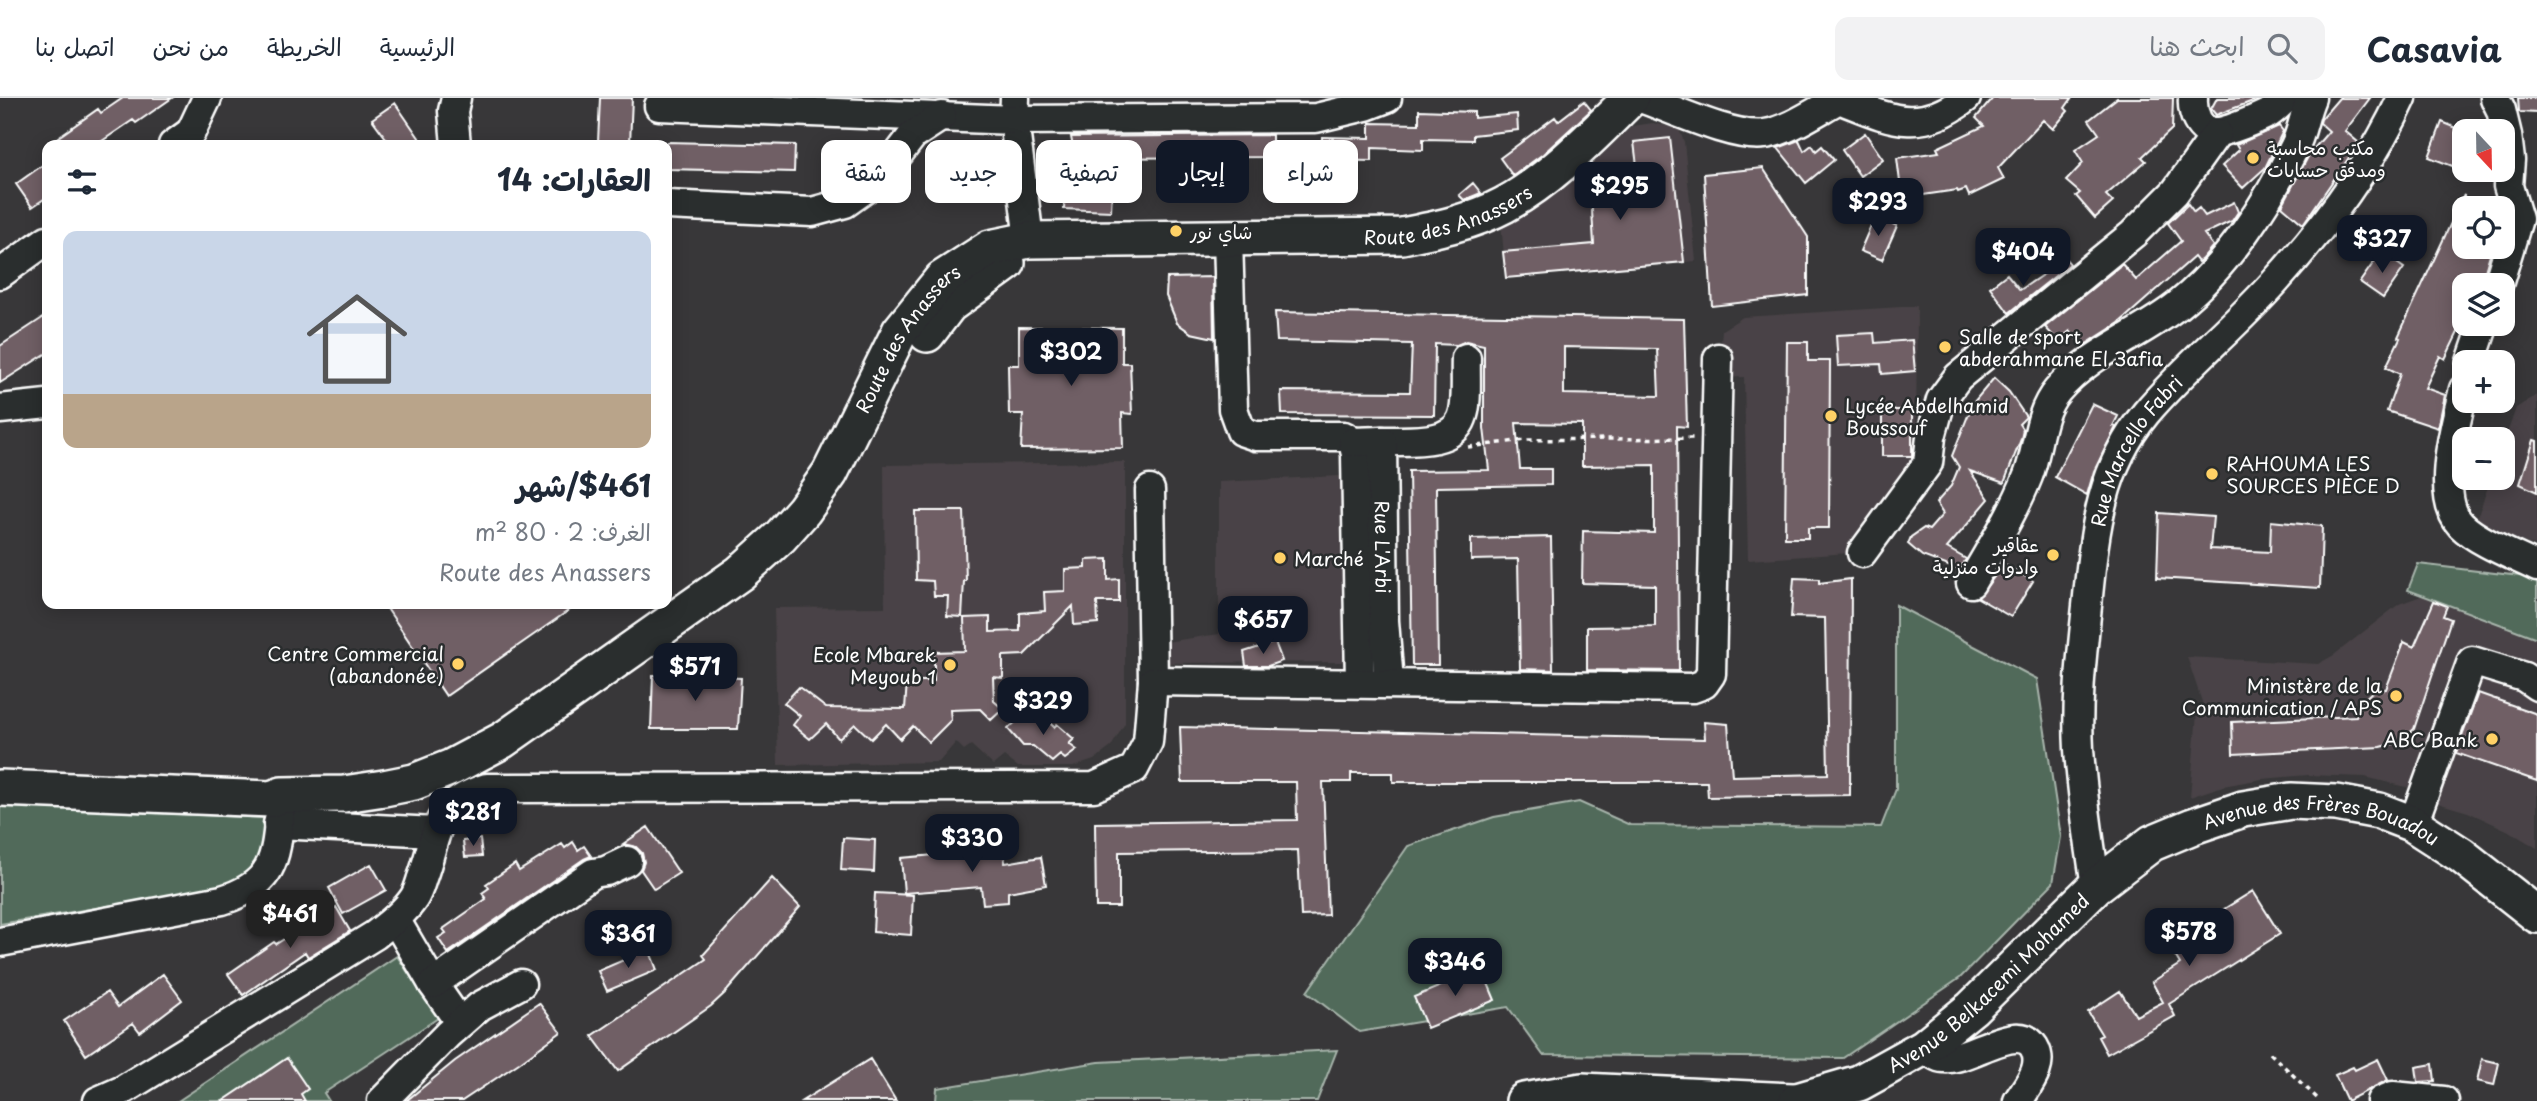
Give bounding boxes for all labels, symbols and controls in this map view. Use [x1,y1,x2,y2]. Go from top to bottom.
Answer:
search box [1835,17,2325,80]
text: Casavia [2367,23,2502,73]
text: ابحث هنا [2149,26,2245,65]
text: اتصل بنا [35,28,115,64]
text: من نحن [153,28,229,64]
text: الخريطة [267,28,342,64]
text: الرئيسية [380,28,455,64]
icon: search [2263,29,2301,67]
north arrow [2452,119,2515,182]
map controls [2452,119,2515,490]
place label: مكتب محاسبة ومدقق حسابات [2267,133,2386,183]
chip: شقة [821,140,911,203]
chip: جديد [925,140,1022,203]
chip: تصفية [1036,140,1142,203]
chip: إيجار [1156,140,1249,203]
chip: شراء [1263,140,1358,203]
marker: مكتب محاسبة ومدقق حسابات [2245,150,2261,166]
text: العقارات: 14 [497,156,651,201]
pin: $295 [1579,162,1661,222]
icon: filters [63,163,101,201]
text: $295 [1591,167,1649,202]
street label: Route des Anassers [1363,178,1537,250]
pin: $293 [1837,178,1919,238]
text: $293 [1848,183,1908,218]
button: locate [2452,196,2515,259]
pin: $327 [2341,216,2423,275]
place label: شاي نور [1189,217,1252,247]
text: $327 [2353,220,2411,255]
marker: شاي نور [1168,223,1184,239]
pin: $404 [1982,228,2064,288]
text: $404 [1991,233,2055,268]
street label: Route des Anassers [848,257,965,418]
button: layers [2452,273,2515,336]
icon: home [294,276,420,402]
place label: Salle de sport abderahmane El 3afia [1959,322,2163,372]
pin: $302 [1030,328,1112,388]
text: $302 [1040,333,1102,368]
marker: Salle de sport abderahmane El 3afia [1937,339,1953,355]
button: + [2452,350,2515,413]
street label: Rue Marcello Fabri [2083,368,2188,529]
place label: Lycée Abdelhamid Boussouf [1845,391,2009,441]
marker: Lycée Abdelhamid Boussouf [1823,408,1839,424]
button: − [2452,427,2515,490]
place label: RAHOUMA LES SOURCES PIÈCE D [2226,449,2400,499]
text: $461/شهر [516,462,651,507]
marker: RAHOUMA LES SOURCES PIÈCE D [2204,466,2220,482]
street label: Rue L'Arbi [1369,500,1398,594]
text: الغرف: 2 · 80 m² [475,514,651,549]
place label: عقاقير وادوات منزلية [1933,530,2039,580]
place label: Marché [1294,544,1364,572]
marker: عقاقير وادوات منزلية [2045,547,2061,563]
marker: Marché [1272,550,1288,566]
text: Route des Anassers [439,554,651,589]
pin: $657 [1222,596,1304,656]
text: $657 [1234,601,1292,636]
place label: Centre Commercial (abandonée) [267,639,444,689]
place label: Ecole Mbarek Meyoub 1 [813,640,936,690]
pin: $571 [654,644,736,703]
text: $571 [669,648,721,683]
marker: Centre Commercial (abandonée) [450,656,466,672]
marker: Ecole Mbarek Meyoub 1 [942,657,958,673]
place label: Ministère de la Communication / APS [2182,671,2382,721]
pin: $329 [1002,678,1084,737]
text: $329 [1013,682,1073,717]
marker: Ministère de la Communication / APS [2388,688,2404,704]
place label: ABC Bank [2383,725,2478,753]
marker: ABC Bank [2484,731,2500,747]
street label: Avenue des Frères Bouadou [2199,787,2445,852]
pin: $281 [432,788,514,848]
text: $281 [445,793,501,828]
pin: $330 [931,814,1013,874]
text: $330 [941,819,1003,854]
street label: Avenue Belkacemi Mohamed [1882,887,2095,1079]
pin: $461 [249,890,331,950]
text: $461 [262,895,318,930]
pin: $578 [2148,908,2230,968]
pin: $361 [587,910,669,970]
text: $578 [2161,913,2217,948]
text: $361 [601,915,655,950]
pin: $346 [1414,939,1496,998]
text: $346 [1424,943,1486,978]

